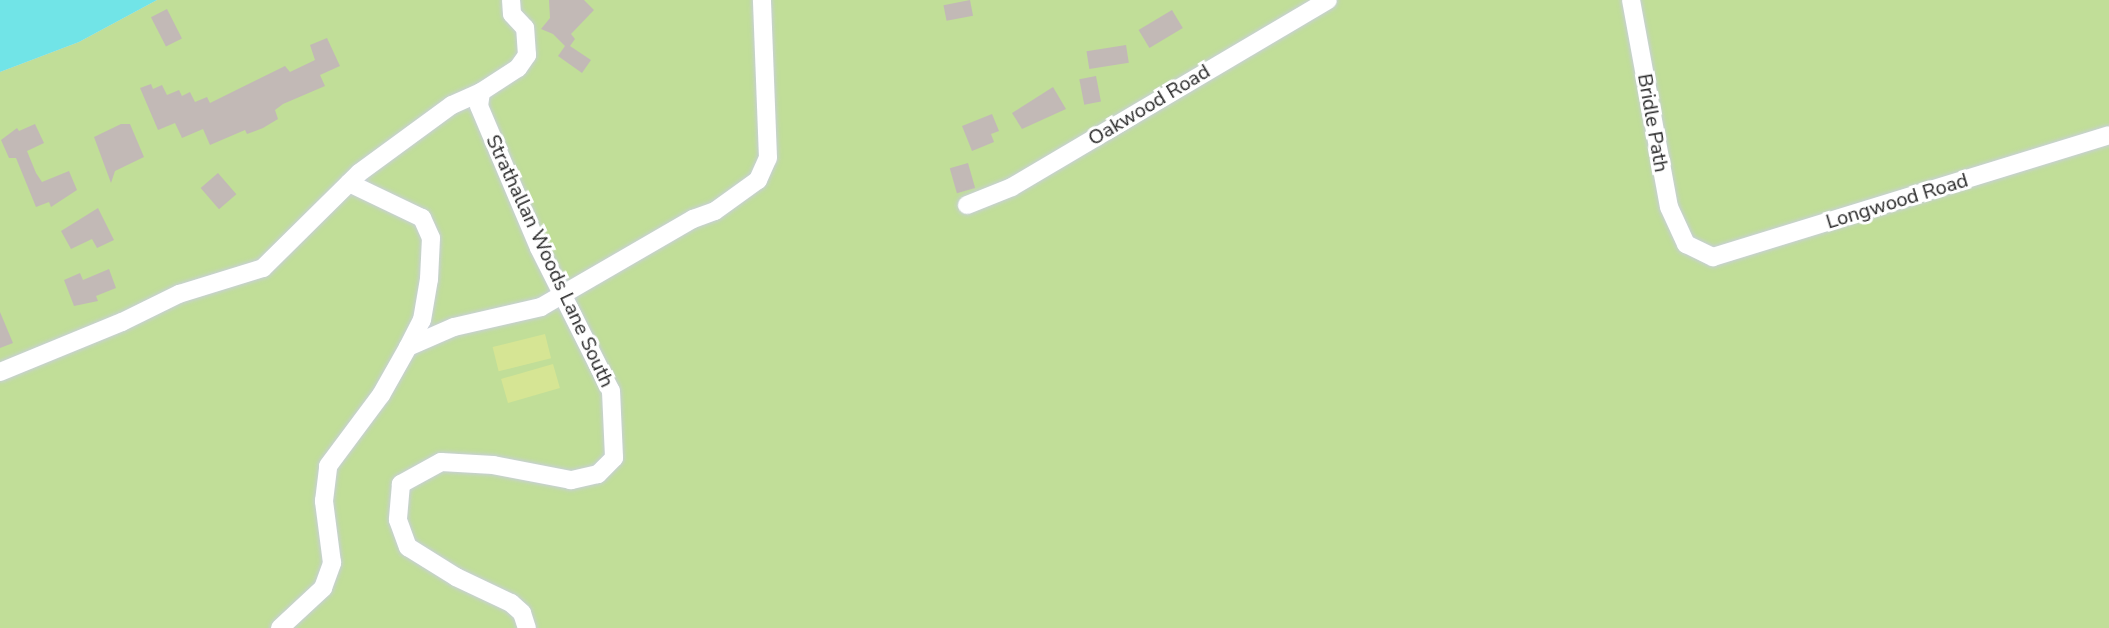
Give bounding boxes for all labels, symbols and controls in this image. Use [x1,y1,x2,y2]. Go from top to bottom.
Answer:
street label: Oakwood Road [1084,59,1214,151]
street label: Bridle Path [1633,72,1673,174]
street label: Strathallan Woods Lane South [481,131,619,391]
street label: Longwood Road [1823,168,1971,234]

